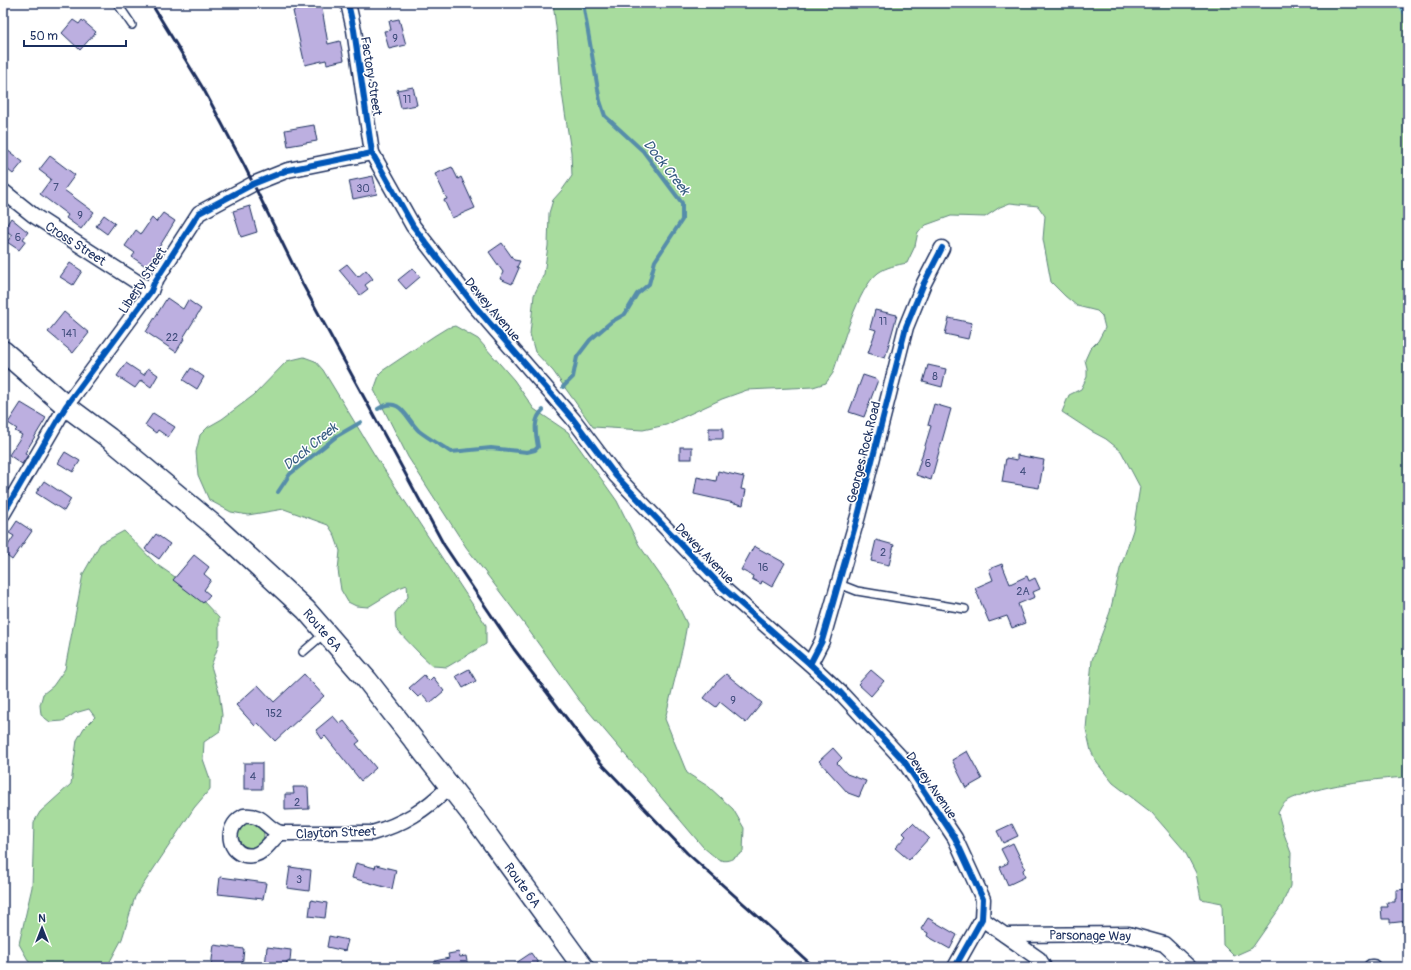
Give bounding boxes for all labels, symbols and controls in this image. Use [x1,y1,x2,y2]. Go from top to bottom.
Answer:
scale bar [24,22,126,48]
text: 50 m [30,29,58,44]
house number: 9 [392,32,398,45]
street label: Factory Street [357,35,385,118]
house number: 11 [403,93,411,106]
water label: Dock Creek [640,136,694,199]
house number: 7 [53,181,59,194]
house number: 30 [356,182,370,195]
house number: 9 [77,209,83,222]
street label: Cross Street [42,218,109,270]
house number: 6 [15,231,21,244]
street label: Liberty Street [115,244,171,317]
street label: Dewey Avenue [461,275,524,345]
house number: 11 [879,315,887,328]
house number: 141 [62,327,76,340]
house number: 22 [166,331,178,344]
house number: 8 [932,370,938,383]
street label: Georges Rock Road [844,400,884,505]
water label: Dock Creek [280,419,342,474]
house number: 6 [925,457,931,470]
house number: 4 [1020,465,1027,478]
street label: Dewey Avenue [671,520,738,588]
house number: 2 [880,546,886,559]
house number: 16 [758,561,768,574]
house number: 2A [1016,585,1030,598]
street label: Route 6A [299,606,346,656]
house number: 9 [730,694,736,707]
house number: 152 [266,707,282,720]
street label: Dewey Avenue [902,749,960,823]
house number: 4 [250,770,257,783]
house number: 2 [294,796,300,809]
street label: Clayton Street [296,824,377,842]
street label: Route 6A [501,860,544,912]
house number: 3 [296,873,302,886]
north arrow [22,908,62,948]
text: N [38,912,46,925]
street label: Parsonage Way [1049,927,1132,945]

